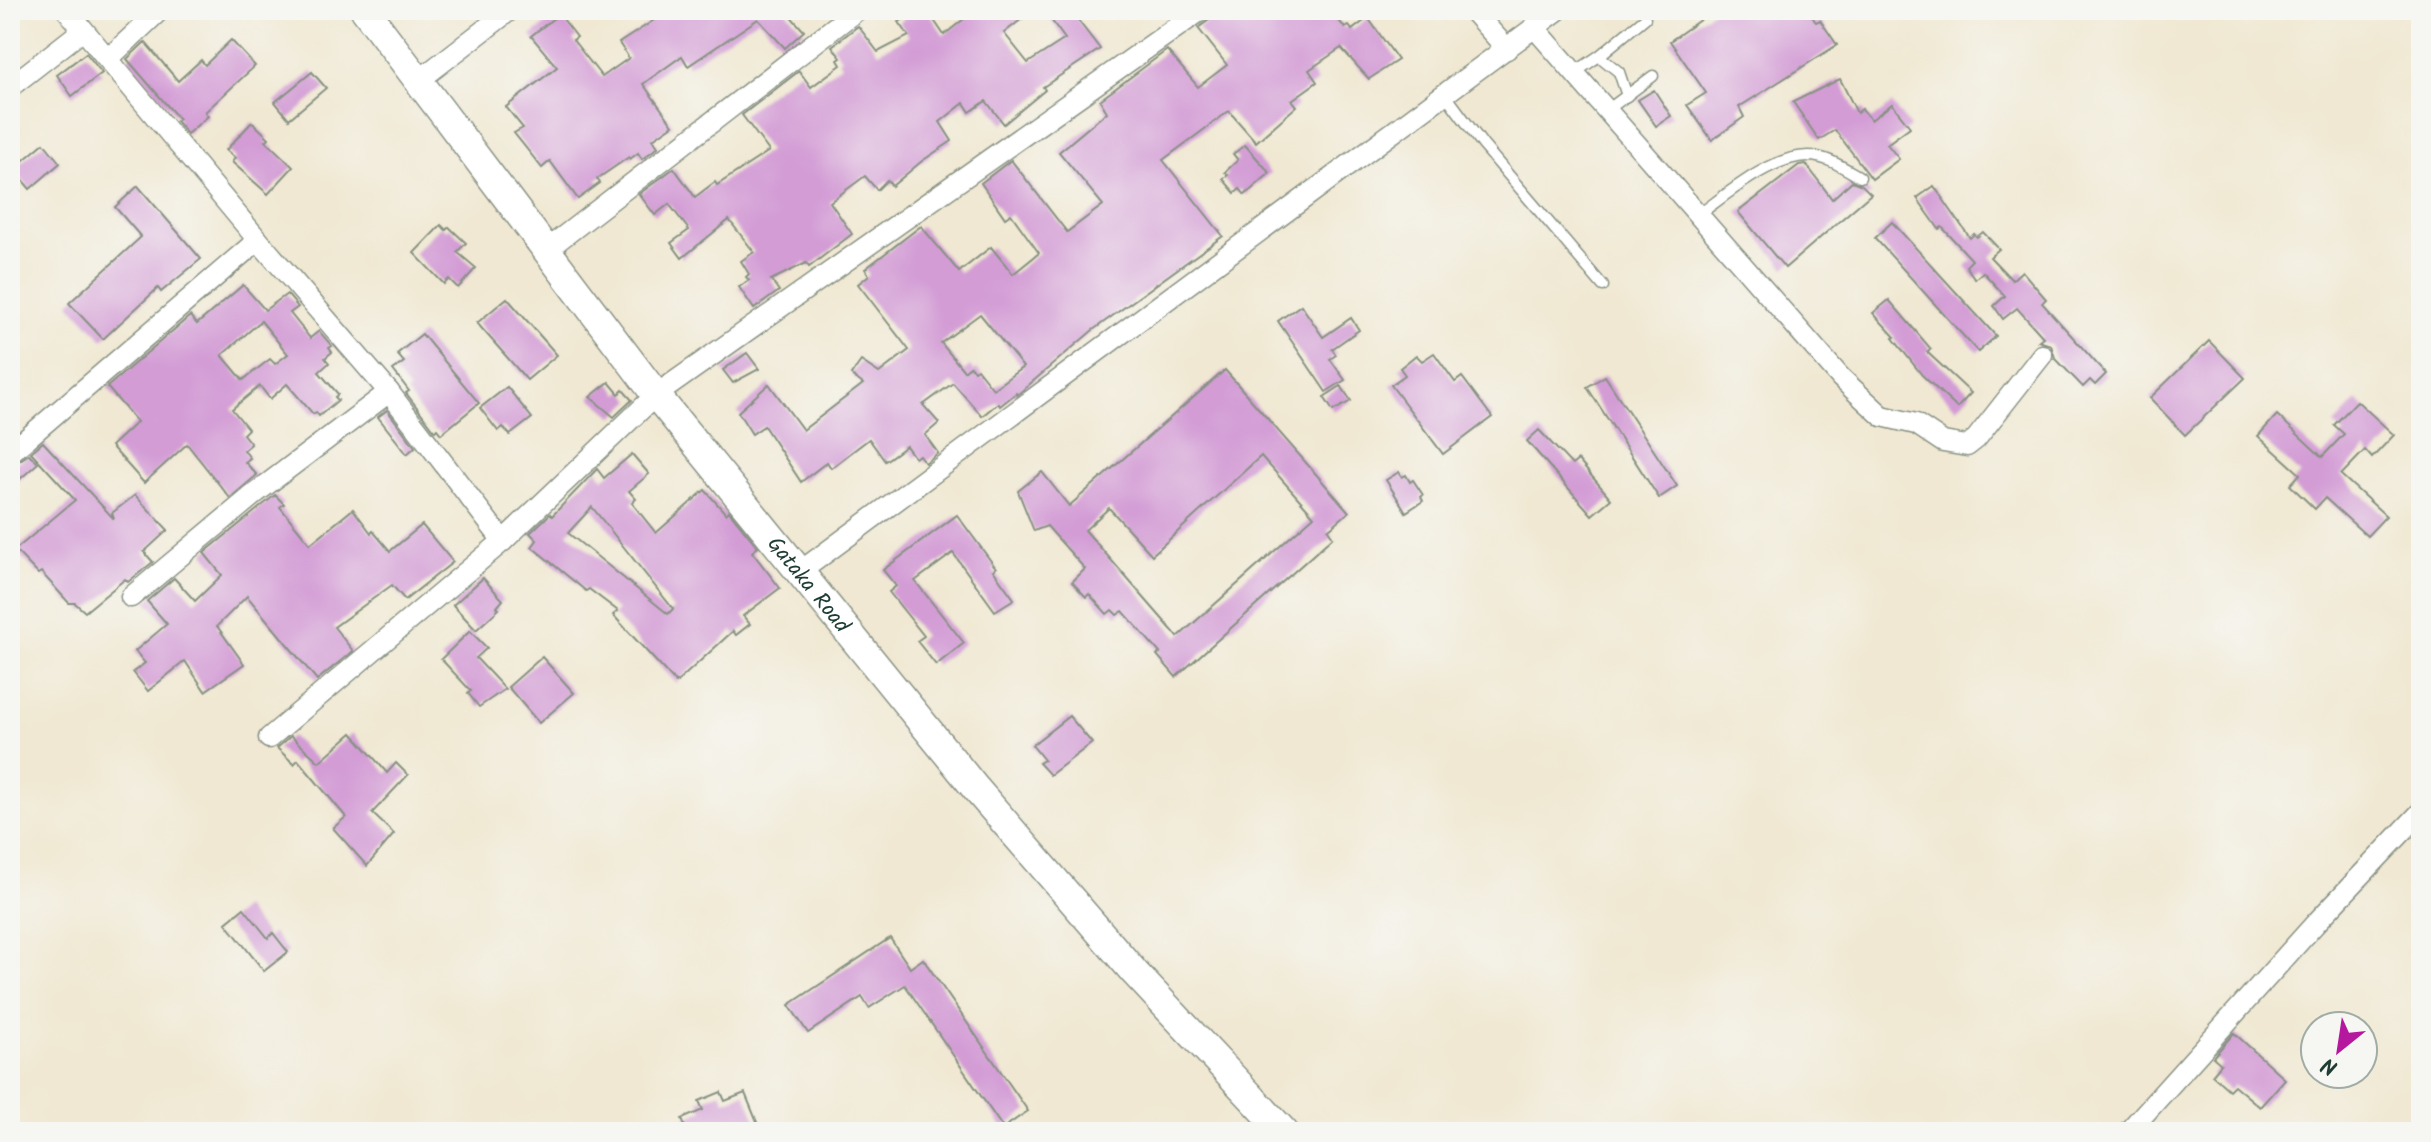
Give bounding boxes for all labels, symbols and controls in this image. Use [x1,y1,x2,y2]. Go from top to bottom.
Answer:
street label: Gataka Road [757,529,858,642]
north arrow [2299,1010,2379,1090]
text: N [2315,1046,2345,1084]

